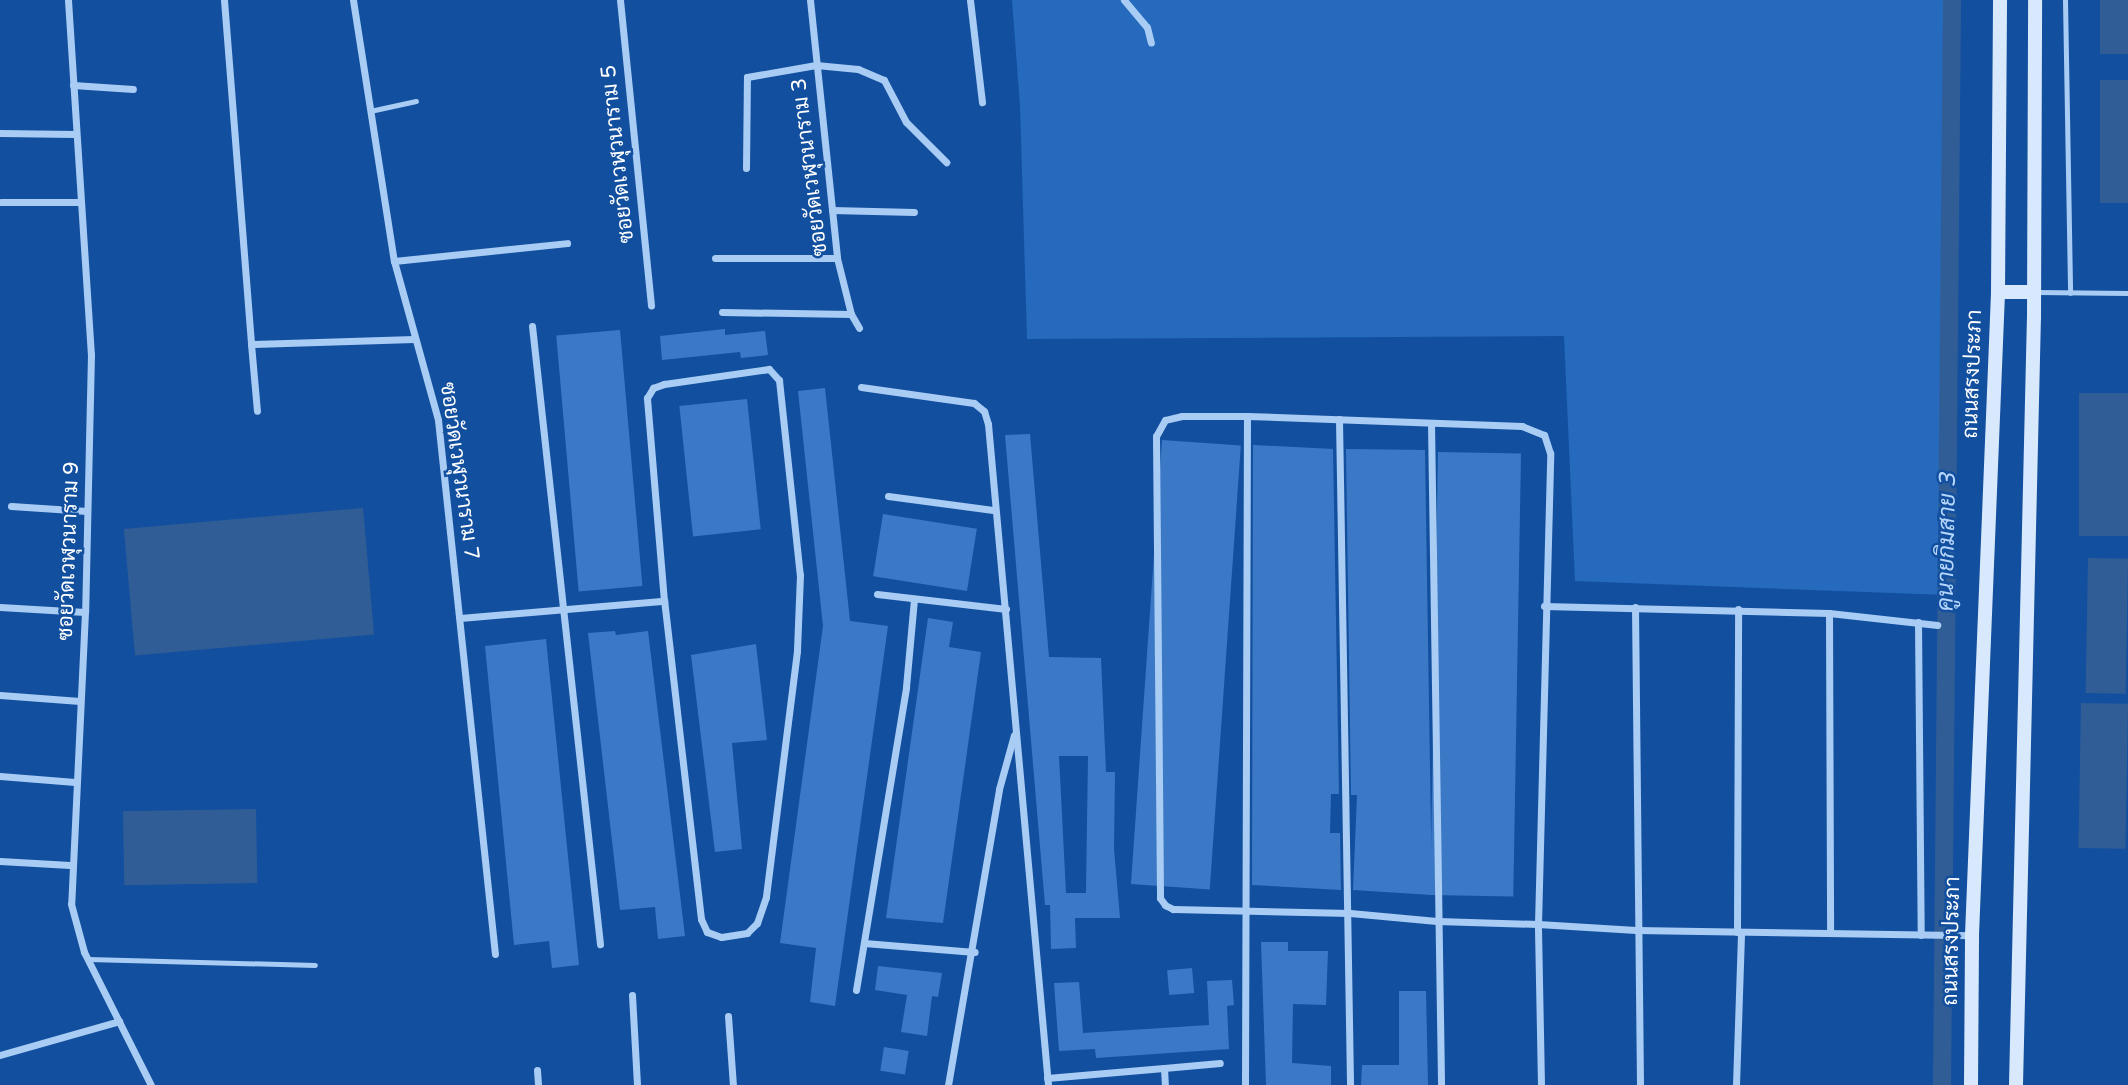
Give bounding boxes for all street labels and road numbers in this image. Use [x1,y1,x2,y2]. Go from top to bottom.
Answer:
street label: ซอยวัดเวฬุวนาราม 5 [596,64,640,244]
street label: ซอยวัดเวฬุวนาราม 3 [787,77,833,257]
street label: ถนนสรงประภา [1958,309,1988,439]
street label: ซอยวัดเวฬุวนาราม 7 [434,381,484,561]
street label: ซอยวัดเวฬุวนาราม 9 [53,461,85,641]
street label: ถนนสรงประภา [1938,876,1966,1006]

